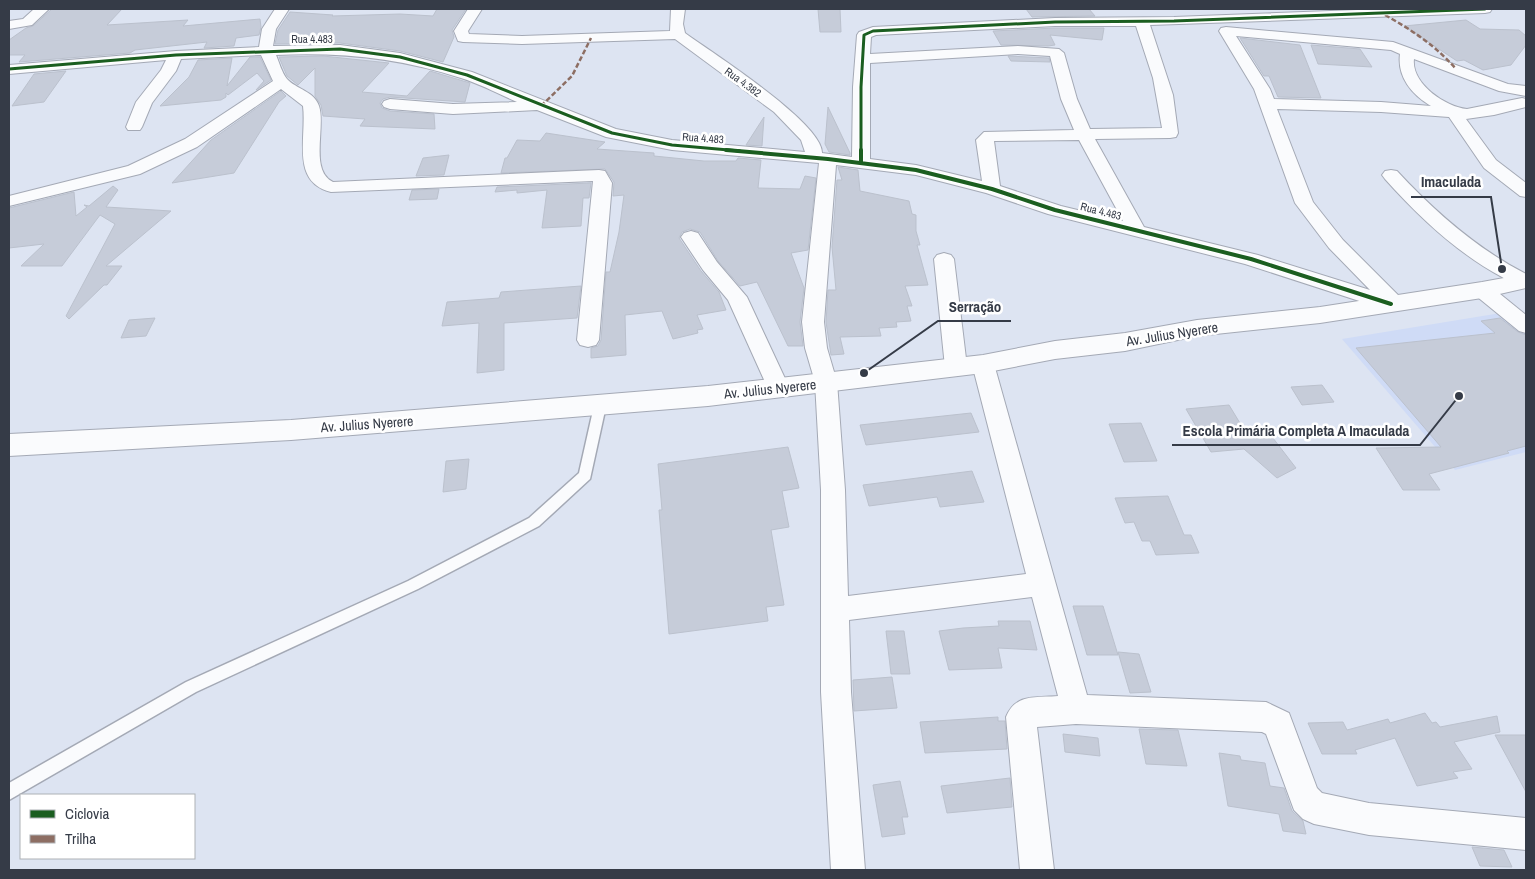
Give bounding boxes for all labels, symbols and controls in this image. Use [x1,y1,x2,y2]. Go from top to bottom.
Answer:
street label: Rua 4.483 [291,32,333,46]
street label: Rua 4.382 [722,64,764,100]
street label: Rua 4.483 [682,130,724,146]
callout: Imaculada [1411,167,1491,197]
text: Imaculada [1421,171,1481,192]
street label: Rua 4.483 [1079,199,1123,223]
callout: Serração [938,291,1011,321]
text: Serração [949,296,1001,317]
street label: Av. Julius Nyerere [1124,318,1219,350]
street label: Av. Julius Nyerere [722,375,817,403]
street label: Av. Julius Nyerere [319,412,414,436]
callout: Escola Primária Completa A Imaculada [1172,415,1420,445]
text: Escola Primária Completa A Imaculada [1183,420,1410,441]
legend [20,794,195,859]
text: Ciclovia [65,803,110,824]
text: Trilha [65,828,96,849]

